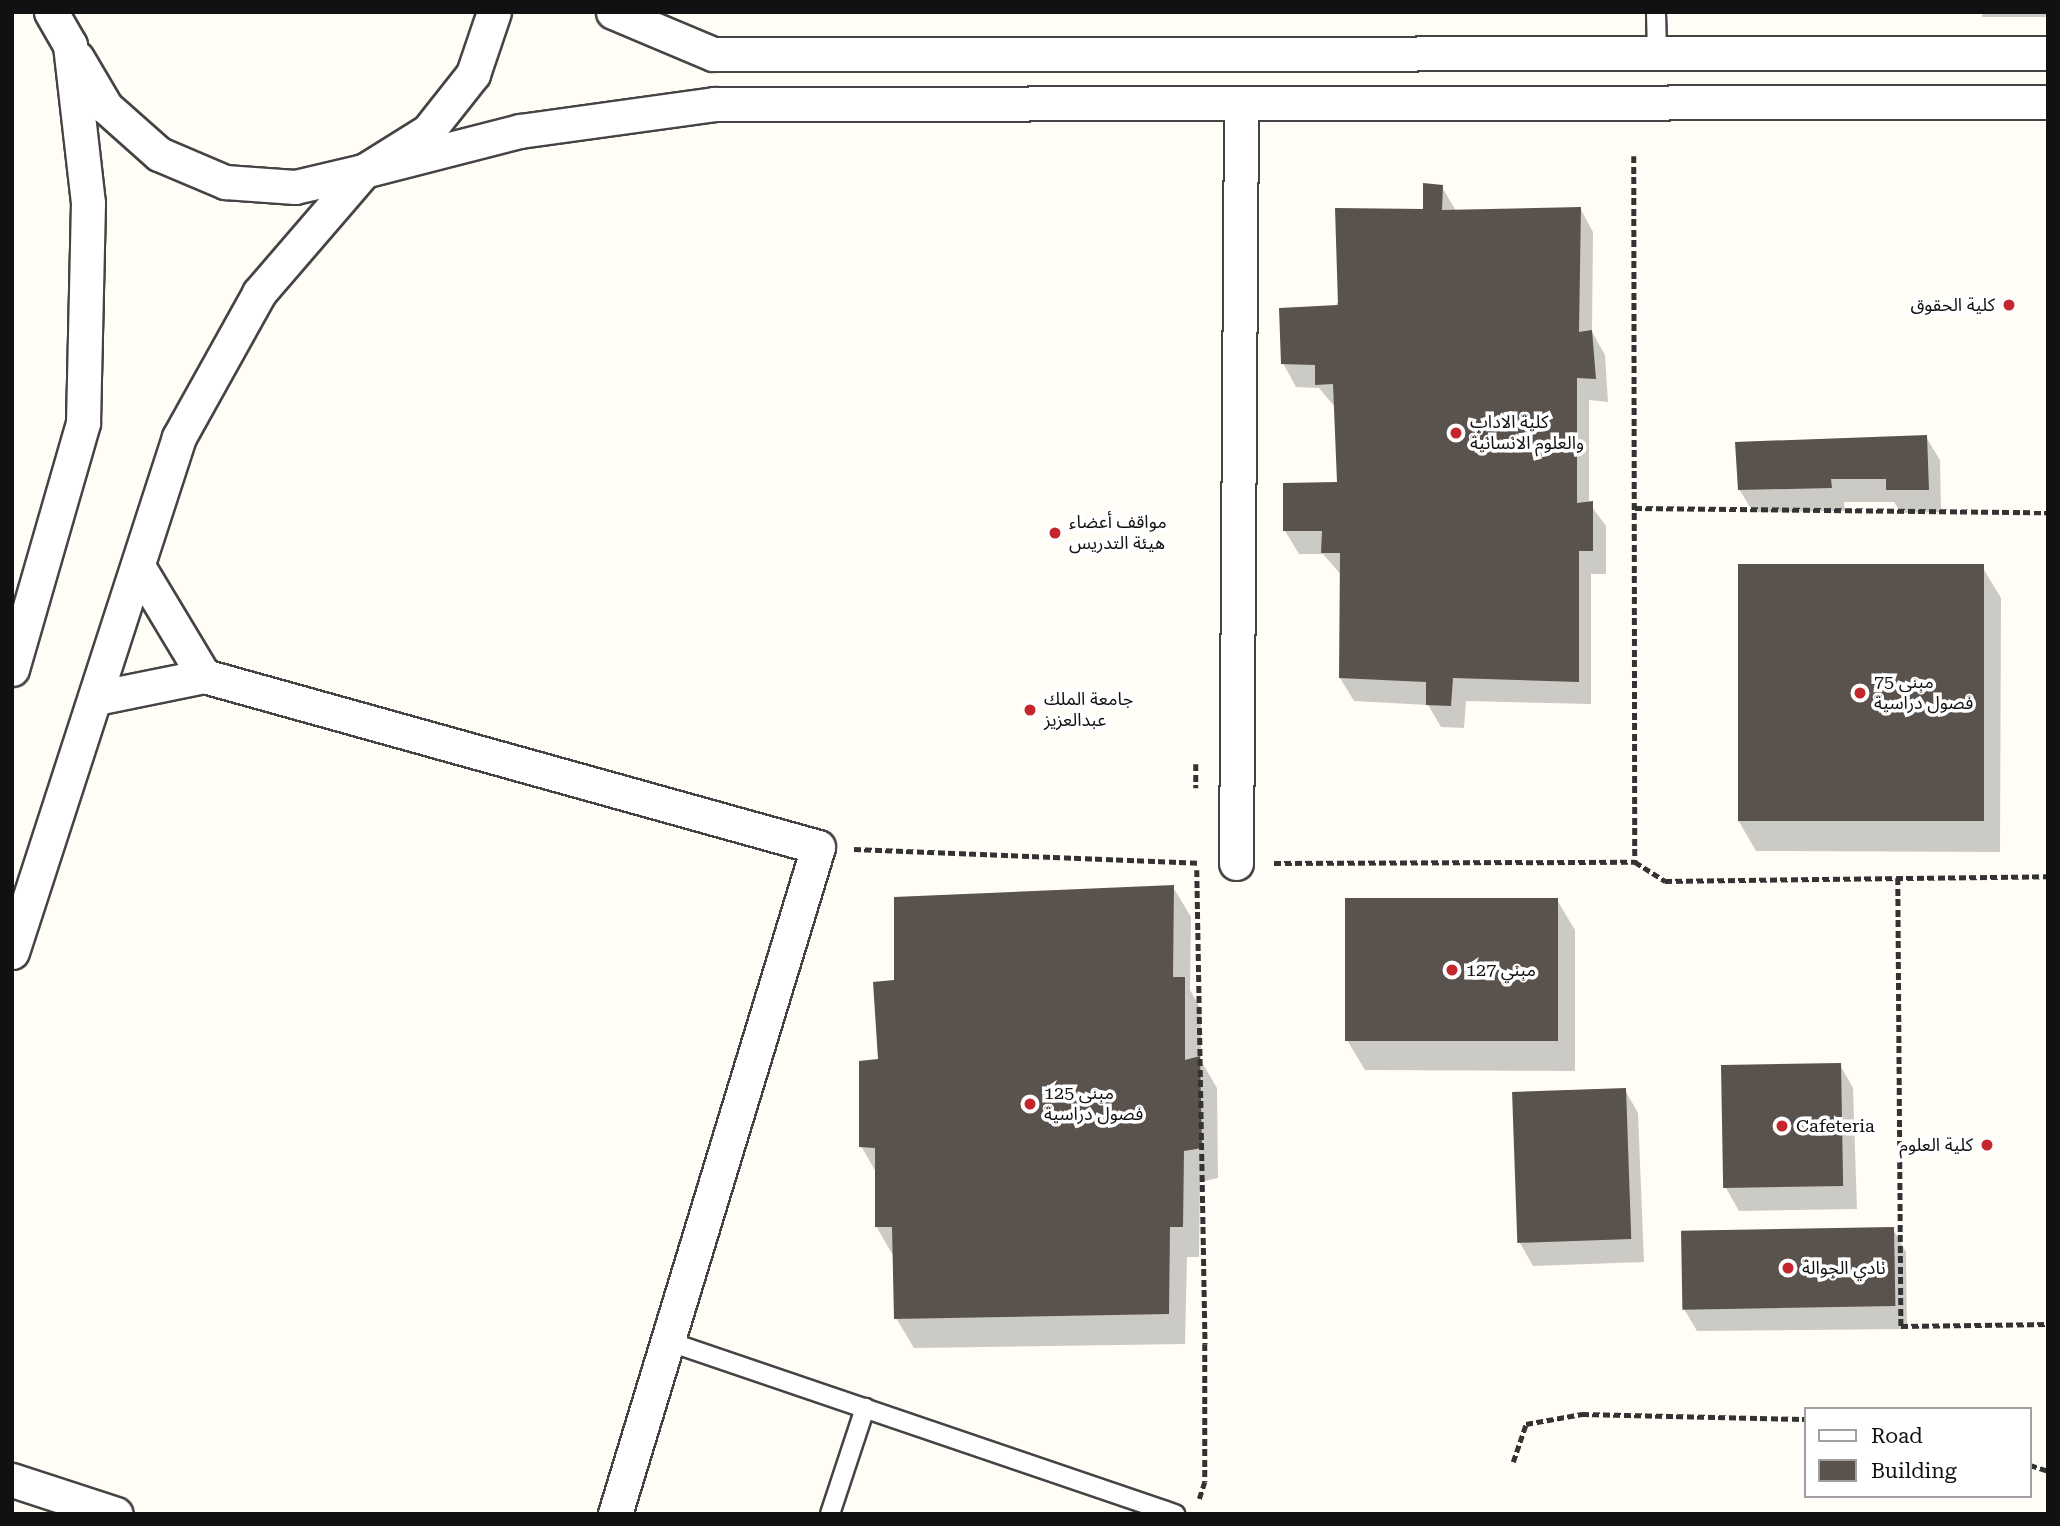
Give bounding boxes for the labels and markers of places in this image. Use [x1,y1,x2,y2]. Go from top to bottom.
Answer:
place label: كلية الحقوق [1910,294,1995,316]
marker: كلية الحقوق [2001,297,2017,313]
place label: كلية الاداب والعلوم الانسانية [1470,412,1584,454]
marker: كلية الاداب والعلوم الانسانية [1448,425,1464,441]
place label: مواقف أعضاء هيئة التدريس [1069,512,1167,554]
marker: مواقف أعضاء هيئة التدريس [1047,525,1063,541]
place label: مبنى 75 فصول دراسية [1874,672,1973,714]
marker: مبنى 75 فصول دراسية [1852,685,1868,701]
place label: جامعة الملك عبدالعزيز [1044,689,1133,732]
marker: جامعة الملك عبدالعزيز [1022,702,1038,718]
place label: مبني 127 [1466,959,1536,981]
marker: مبني 127 [1444,962,1460,978]
place label: مبنى 125 فصول دراسية [1044,1083,1143,1126]
marker: مبنى 125 فصول دراسية [1022,1096,1038,1112]
place label: Cafeteria [1796,1115,1875,1137]
marker: Cafeteria [1774,1118,1790,1134]
place label: كلية العلوم [1899,1134,1973,1156]
marker: كلية العلوم [1979,1137,1995,1153]
place label: نادي الجوالة [1802,1257,1886,1279]
marker: نادي الجوالة [1780,1260,1796,1276]

